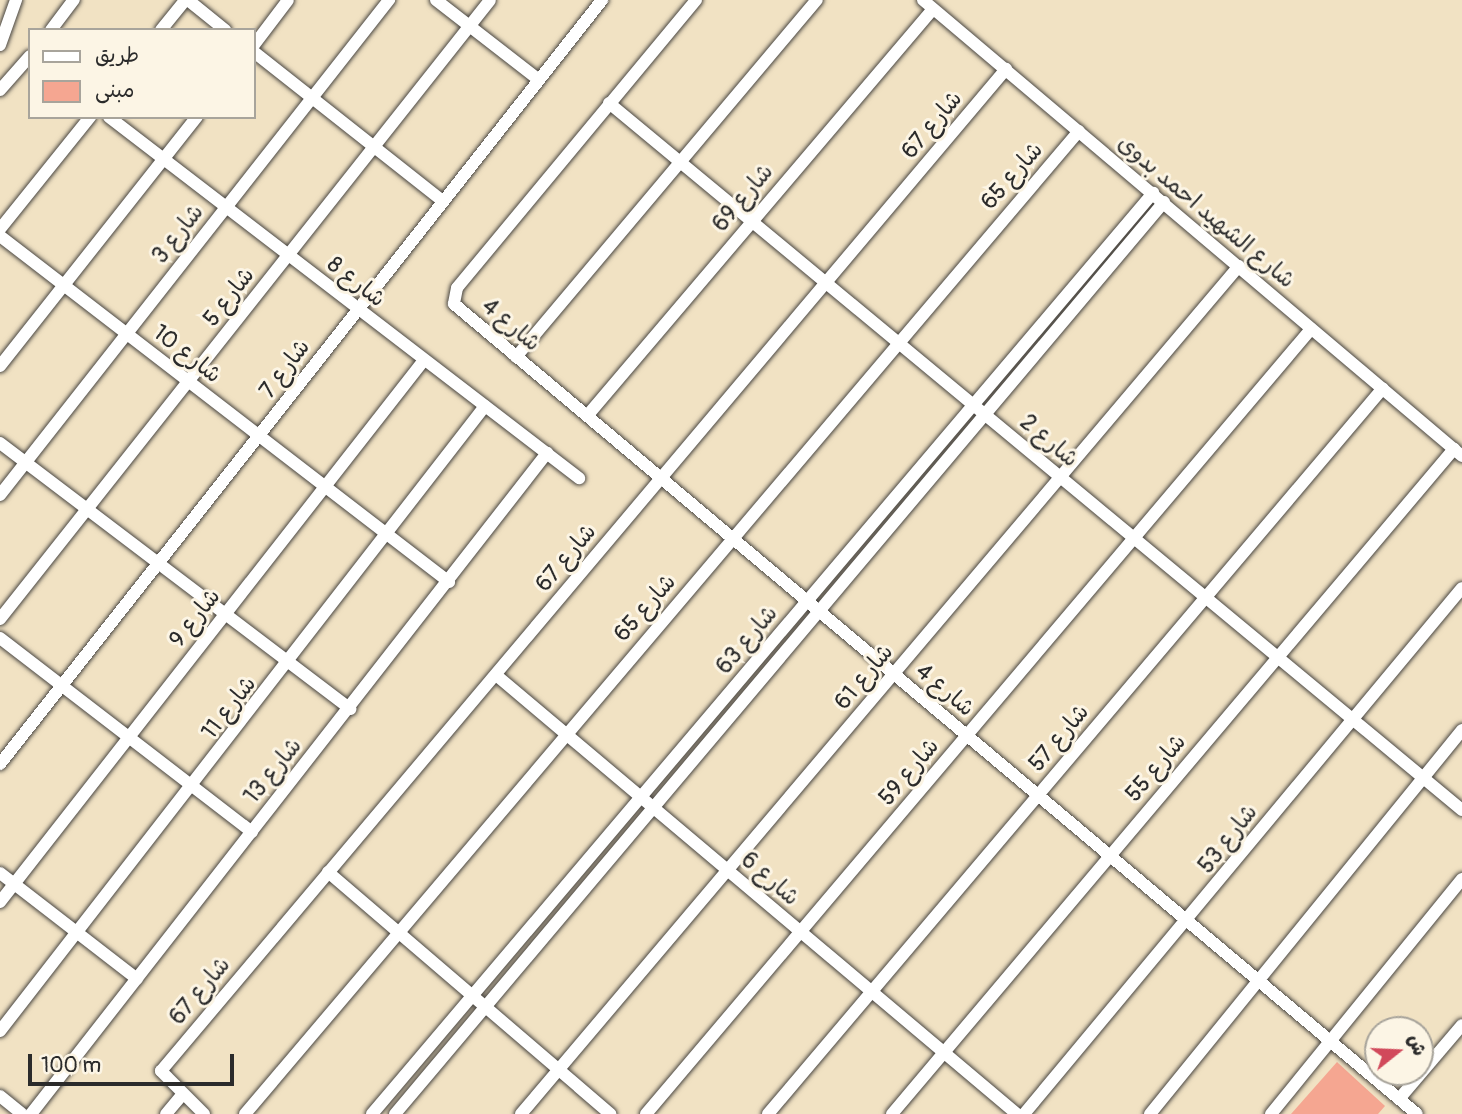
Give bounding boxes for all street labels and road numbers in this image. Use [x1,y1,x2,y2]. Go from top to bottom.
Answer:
street label: شارع 67 [896,85,968,165]
street label: شارع الشهيد احمد بدوى [1112,130,1300,294]
street label: شارع 65 [975,137,1049,215]
street label: شارع 69 [707,158,779,238]
street label: شارع 3 [146,199,210,269]
street label: شارع 8 [321,251,391,313]
street label: شارع 5 [197,262,261,332]
street label: شارع 4 [476,293,546,357]
street label: شارع 10 [147,319,227,389]
street label: شارع 7 [254,334,316,404]
street label: شارع 2 [1014,409,1084,473]
street label: شارع 67 [530,518,602,598]
street label: شارع 65 [608,569,682,647]
street label: شارع 9 [164,583,226,653]
street label: شارع 63 [710,600,784,680]
street label: شارع 61 [829,639,899,715]
street label: شارع 4 [910,658,980,722]
street label: شارع 11 [196,671,262,745]
street label: شارع 57 [1023,699,1095,777]
street label: شارع 55 [1120,729,1192,807]
street label: شارع 13 [238,733,308,809]
street label: شارع 59 [873,733,945,811]
street label: شارع 53 [1192,799,1264,879]
street label: شارع 6 [735,846,805,912]
street label: شارع 67 [164,951,236,1031]

